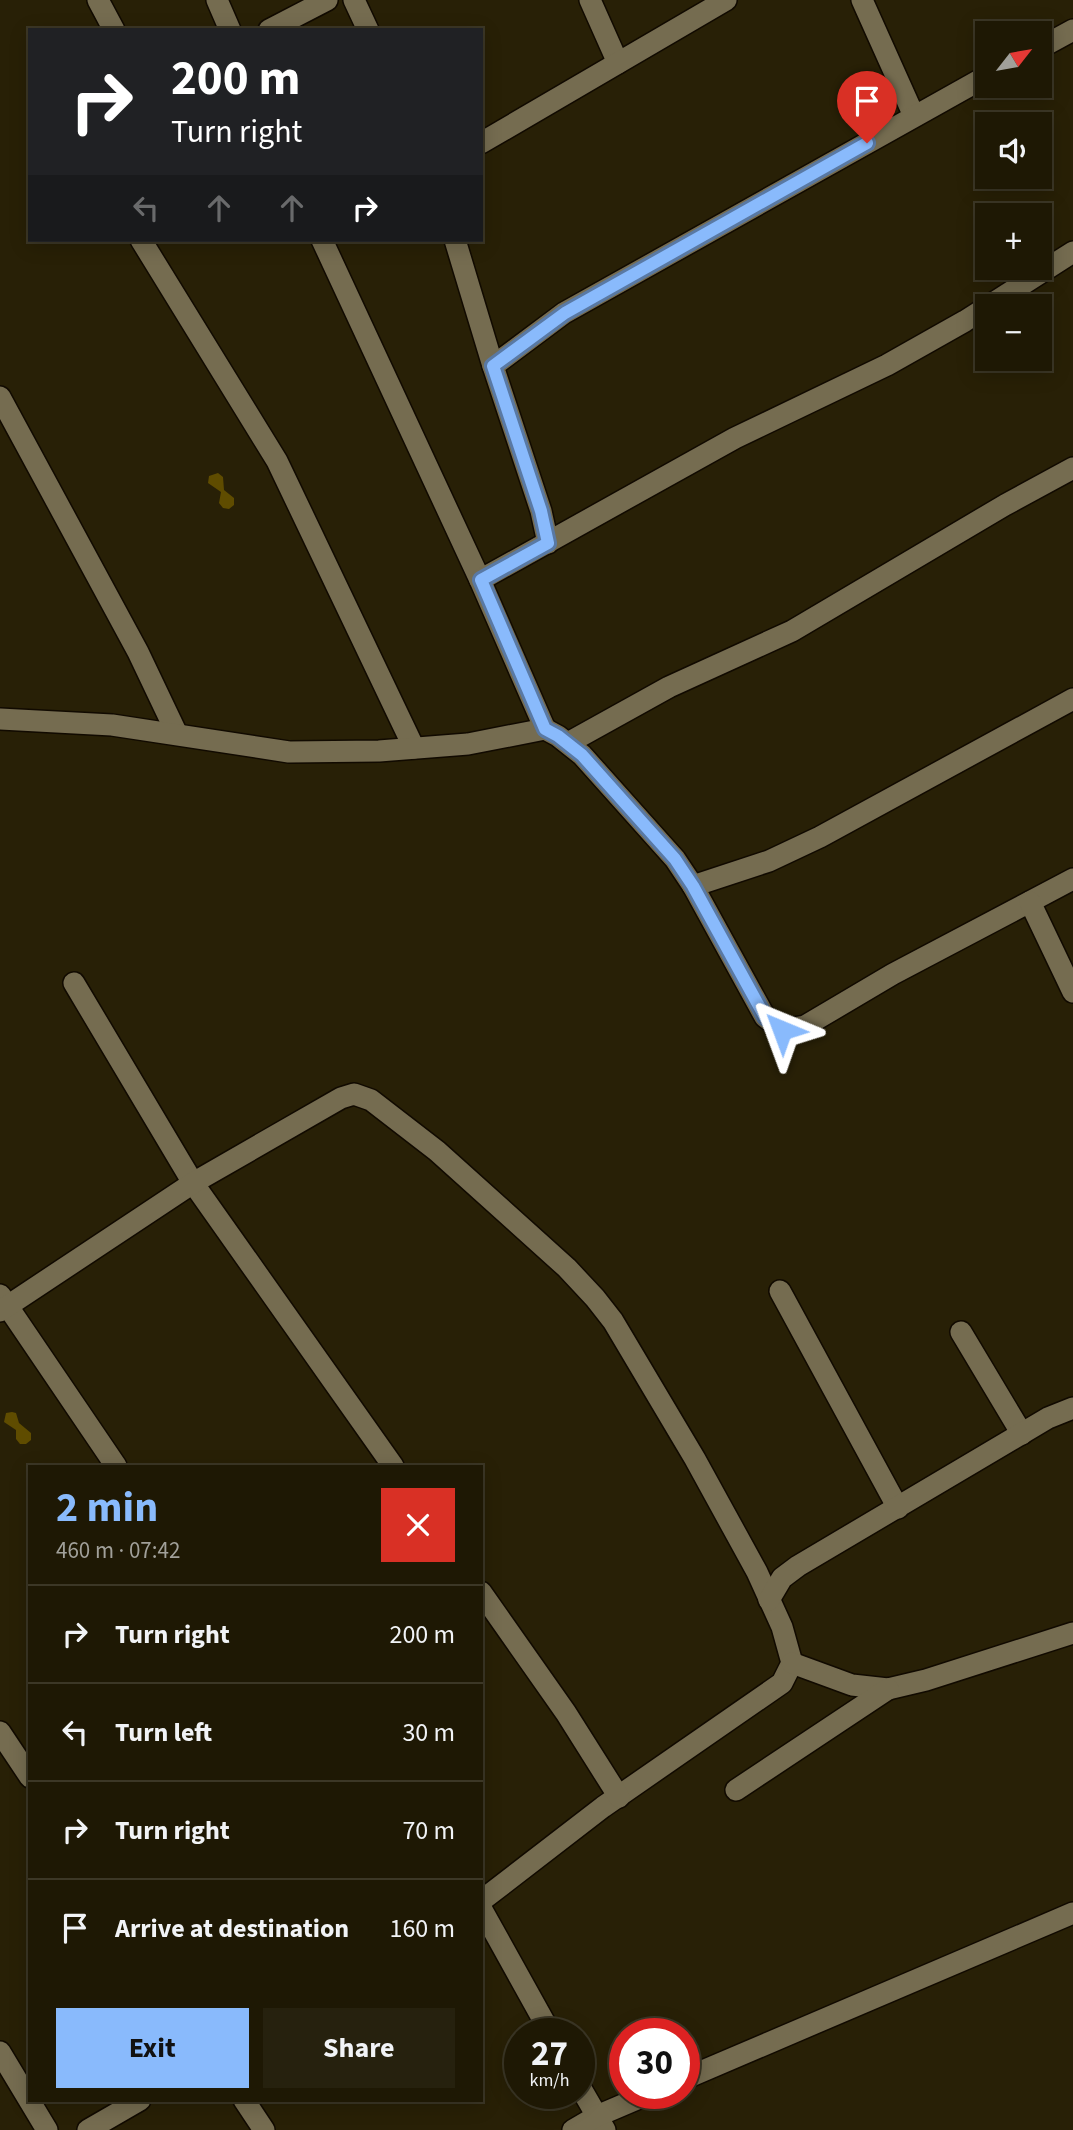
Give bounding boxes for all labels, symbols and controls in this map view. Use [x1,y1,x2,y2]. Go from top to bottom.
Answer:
north arrow [975,21,1052,98]
map controls [975,21,1052,371]
text: 200 m [171,44,300,114]
icon: right [56,56,147,147]
pin [837,71,897,143]
icon: arrive [848,82,886,120]
text: Turn right [171,109,302,155]
button: sound [975,112,1052,189]
icon: left [127,189,165,227]
icon: ahead [200,189,238,227]
icon: ahead [273,189,311,227]
icon: right [346,189,384,227]
button: + [975,203,1052,280]
button: − [975,294,1052,371]
position arrow [745,993,819,1067]
text: 2 min [56,1478,158,1538]
button: close [381,1488,455,1562]
text: 460 m · 07:42 [56,1534,180,1567]
icon: right [56,1615,94,1653]
text: Turn right [115,1616,230,1653]
text: 200 m [389,1616,455,1653]
icon: left [56,1713,94,1751]
text: Turn left [115,1714,212,1751]
text: 30 m [402,1714,455,1751]
icon: right [56,1811,94,1849]
text: Turn right [115,1812,230,1849]
text: 70 m [402,1812,455,1849]
icon: arrive [56,1909,94,1947]
text: Arrive at destination [115,1910,349,1947]
text: 160 m [389,1910,455,1947]
button: Exit [56,2008,249,2088]
button: Share [263,2008,455,2088]
speed limit sign: 30 [609,2018,700,2109]
text: 27 [531,2029,568,2079]
text: km/h [530,2068,569,2093]

